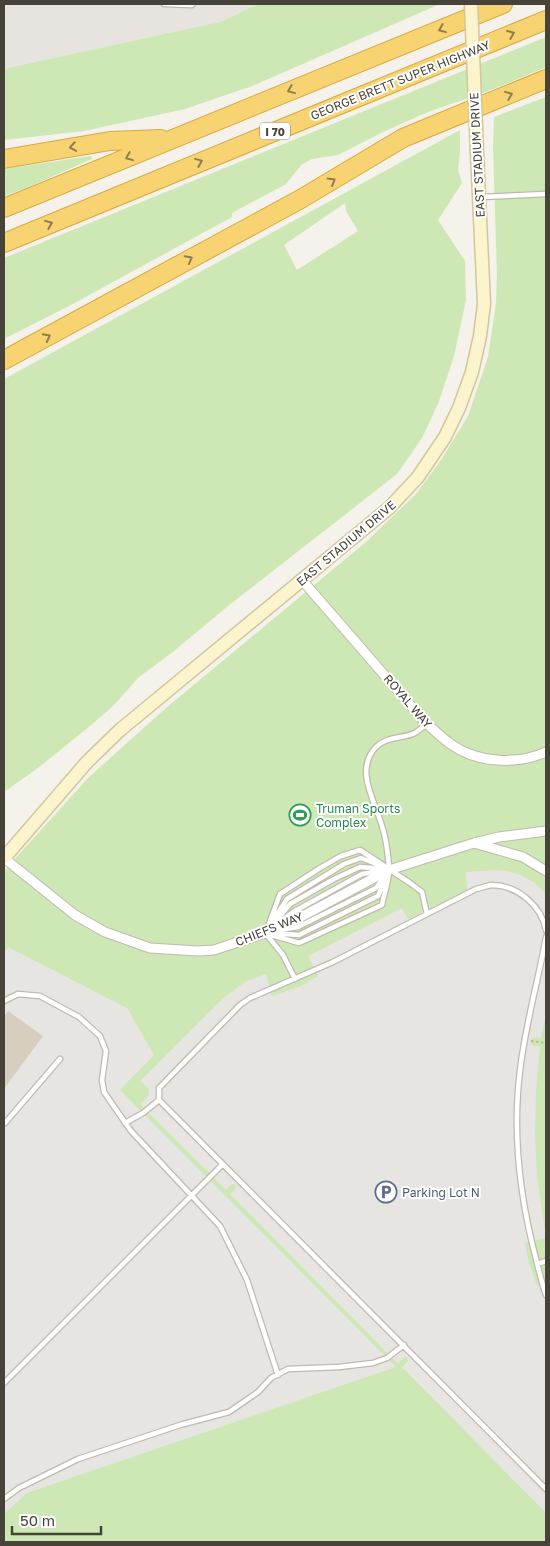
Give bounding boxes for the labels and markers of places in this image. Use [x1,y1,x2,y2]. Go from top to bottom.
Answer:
place label: Truman Sports Complex [316,801,400,830]
sports icon: Truman Sports Complex [288,803,312,827]
parking icon: Parking Lot N [374,1180,398,1204]
place label: Parking Lot N [402,1185,480,1200]

